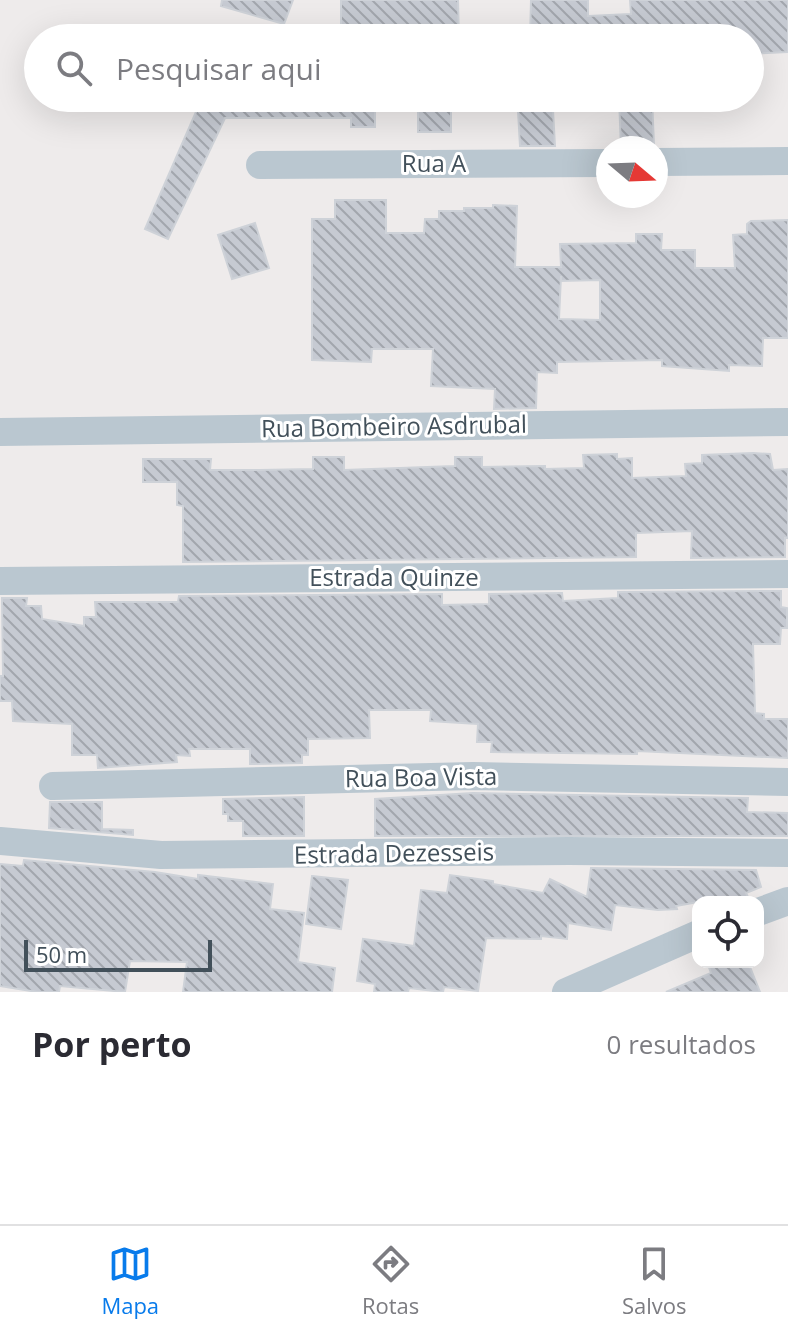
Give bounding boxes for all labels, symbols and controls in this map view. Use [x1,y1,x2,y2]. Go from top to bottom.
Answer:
search box [24,24,764,112]
icon: search [52,46,96,90]
text: Pesquisar aqui [116,48,322,89]
north arrow [596,136,668,208]
street label: Rua A [402,146,467,179]
street label: Rua Bombeiro Asdrubal [261,407,527,444]
street label: Estrada Quinze [309,560,479,593]
street label: Rua Boa Vista [345,759,497,794]
street label: Estrada Dezesseis [294,834,494,871]
map controls [692,896,764,968]
button: locate [692,896,764,968]
scale bar [24,936,212,972]
text: 50 m [36,939,87,969]
text: Por perto [32,1021,192,1067]
text: 0 resultados [607,1026,756,1062]
tab: Mapa [101,1242,159,1320]
tab: Rotas [362,1242,419,1320]
tab: Salvos [622,1242,687,1320]

